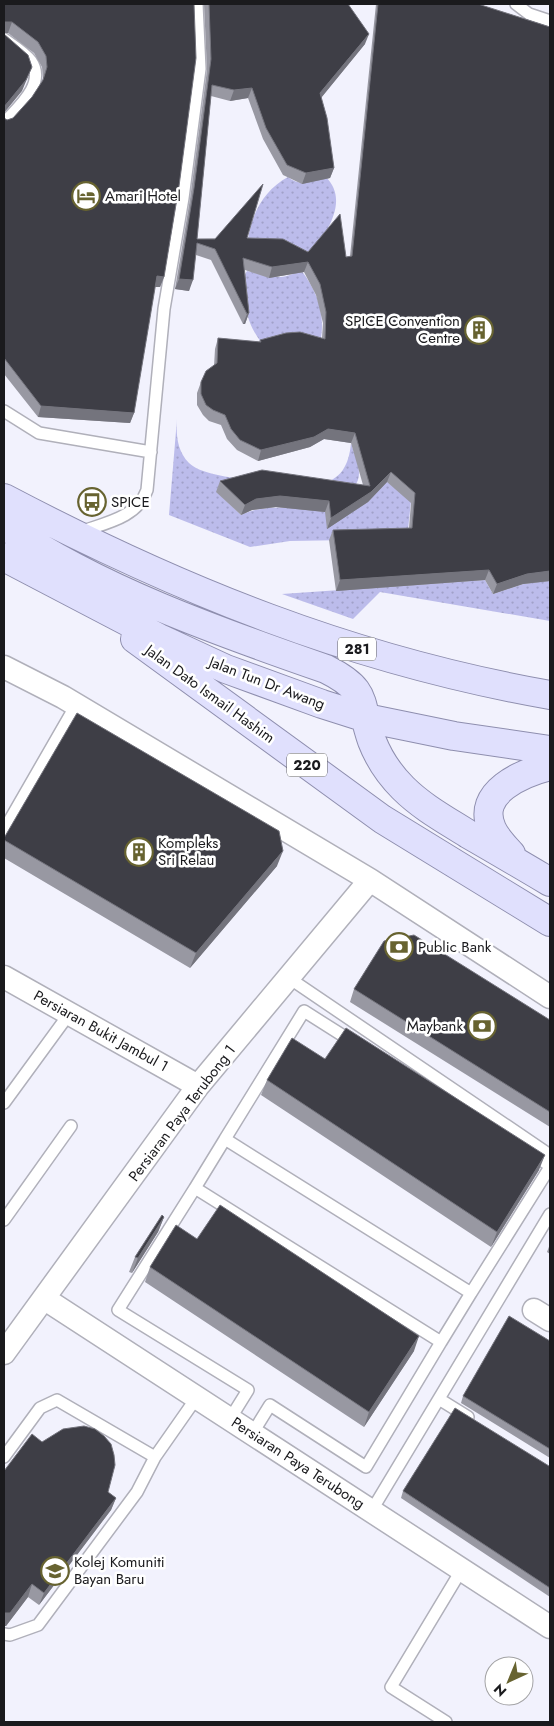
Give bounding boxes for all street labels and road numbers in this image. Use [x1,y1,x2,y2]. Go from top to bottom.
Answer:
street label: Jalan Dato Ismail Hashim [139,638,279,749]
road number: 281 [338,638,376,661]
street label: Jalan Tun Dr Awang [204,650,328,715]
road number: 220 [287,754,327,776]
street label: Persiaran Bukit Jambul 1 [30,985,172,1077]
street label: Persiaran Paya Terubong 1 [123,1040,241,1186]
street label: Persiaran Paya Terubong [227,1412,369,1514]

